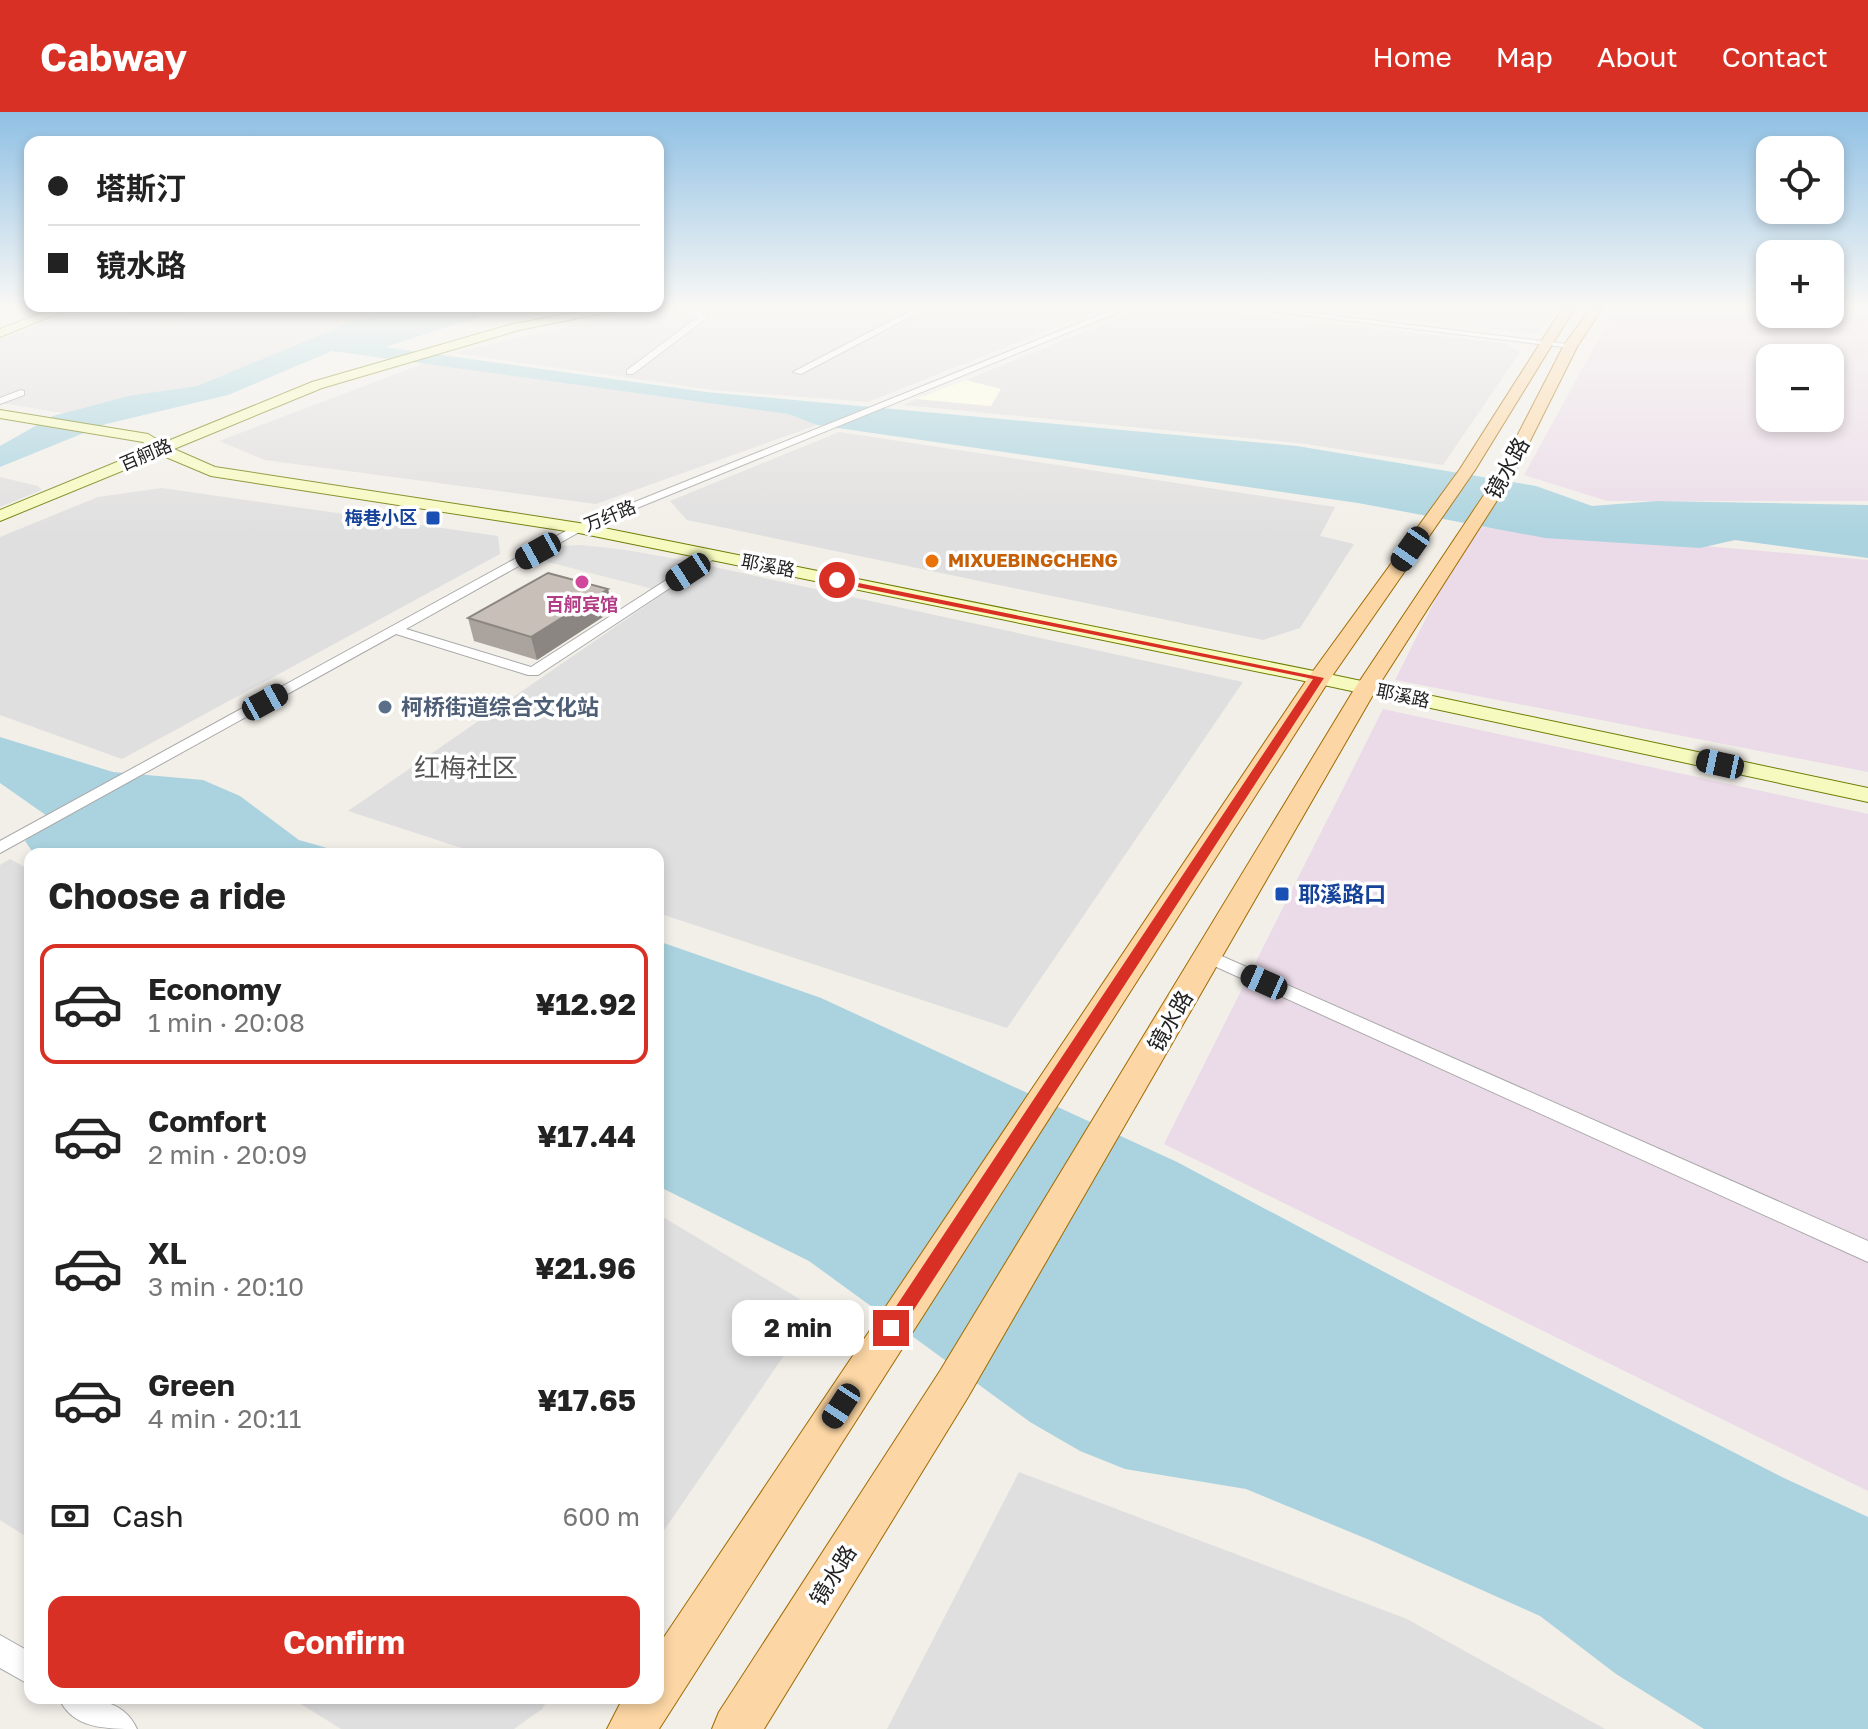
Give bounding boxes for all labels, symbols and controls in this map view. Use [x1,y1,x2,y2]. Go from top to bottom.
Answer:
text: Cabway [40,34,187,79]
text: Home [1373,40,1452,73]
text: Map [1496,40,1553,73]
text: About [1597,40,1678,73]
text: Contact [1722,40,1828,73]
map controls [1756,136,1844,432]
button: locate [1756,136,1844,224]
text: 塔斯汀 [96,170,186,206]
button: + [1756,240,1844,328]
text: 镜水路 [96,247,186,283]
button: − [1756,344,1844,432]
street label: 镜水路 [1479,432,1534,503]
street label: 百舸路 [116,433,175,475]
street label: 万纤路 [580,495,639,535]
place label: 梅巷小区 [345,506,417,528]
marker: 梅巷小区 [424,509,442,527]
car [1386,522,1434,576]
car [511,529,565,573]
car [661,549,715,595]
street label: 耶溪路 [740,549,797,581]
place label: MIXUEBINGCHENG [948,549,1118,571]
marker: MIXUEBINGCHENG [923,552,941,570]
route start [819,562,855,598]
marker: 百舸宾馆 [573,573,591,591]
place label: 百舸宾馆 [546,593,618,615]
street label: 耶溪路 [1375,679,1432,711]
car [238,680,292,724]
place label: 柯桥街道综合文化站 [401,693,599,720]
marker: 柯桥街道综合文化站 [376,698,394,716]
car [1694,747,1746,781]
district label: 红梅社区 [414,752,518,783]
text: Choose a ride [48,874,286,917]
place label: 耶溪路口 [1298,880,1386,907]
marker: 耶溪路口 [1273,885,1291,903]
car [1237,961,1291,1003]
icon: car [52,968,124,1040]
text: Economy [148,971,282,1007]
street label: 镜水路 [1141,985,1198,1056]
text: ¥12.92 [536,986,636,1022]
text: 1 min · 20:08 [148,1007,305,1038]
icon: car [52,1100,124,1172]
text: Comfort [148,1103,267,1139]
text: ¥17.44 [537,1118,636,1154]
text: 2 min · 20:09 [148,1139,307,1170]
icon: car [52,1232,124,1304]
text: XL [148,1235,187,1271]
text: ¥21.96 [535,1250,636,1286]
text: 3 min · 20:10 [148,1271,304,1302]
callout: 2 min [731,1300,863,1356]
route end [873,1310,909,1346]
text: 2 min [764,1312,832,1343]
icon: car [52,1364,124,1436]
text: Green [148,1367,235,1403]
car [818,1379,864,1433]
text: ¥17.65 [537,1382,636,1418]
text: 4 min · 20:11 [148,1403,301,1434]
icon: cash [48,1494,92,1538]
text: Cash [112,1498,184,1534]
text: 600 m [563,1501,640,1532]
street label: 镜水路 [804,1540,862,1610]
button: Confirm [48,1596,640,1688]

